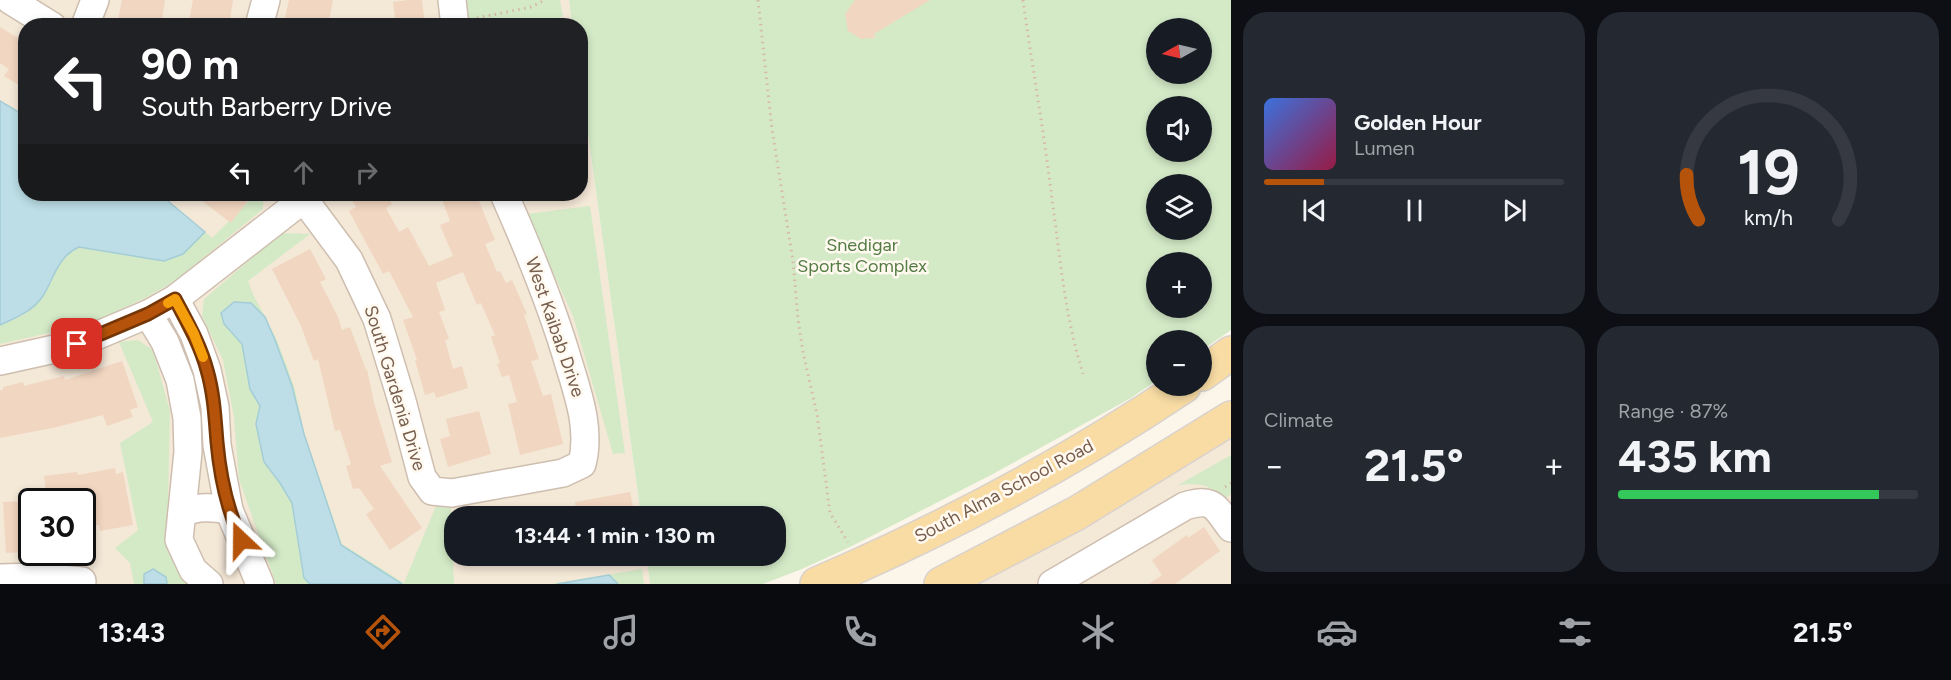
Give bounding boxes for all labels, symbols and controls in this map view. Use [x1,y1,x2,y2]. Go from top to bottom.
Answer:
north arrow [1146,18,1212,84]
map controls [1146,18,1212,396]
text: 90 m [141,39,239,90]
icon: left [42,42,120,120]
text: South Barberry Drive [141,90,392,123]
button: sound [1146,96,1212,162]
text: Golden Hour [1354,109,1482,136]
text: 19 [1737,135,1799,210]
text: Lumen [1354,136,1415,160]
icon: left [224,156,257,189]
icon: ahead [287,156,320,189]
icon: right [350,156,383,189]
button: layers [1146,174,1212,240]
icon: previous [1298,194,1331,227]
icon: pause [1398,194,1431,227]
icon: next [1498,194,1531,227]
text: km/h [1744,205,1792,230]
park label: Snedigar Sports Complex [797,234,927,277]
button: + [1146,252,1212,318]
street label: West Kaibab Drive [521,254,589,400]
street label: South Gardenia Drive [359,303,431,473]
pin [51,318,102,369]
icon: arrive [60,327,93,360]
button: − [1146,330,1212,396]
text: Range · 87% [1618,399,1728,423]
text: Climate [1264,408,1333,432]
text: 435 km [1618,429,1772,483]
street label: South Alma School Road [911,434,1097,548]
text: 21.5° [1364,438,1464,492]
text: − [1264,446,1285,485]
text: + [1543,446,1564,485]
speed limit sign: 30 [18,488,96,566]
position arrow [209,508,273,572]
text: 13:44 · 1 min · 130 m [515,522,715,549]
icon: directions [362,611,404,653]
icon: music [600,611,642,653]
icon: phone [839,611,881,653]
icon: climate [1077,611,1119,653]
icon: car [1316,611,1358,653]
icon: filters [1554,611,1596,653]
text: 13:43 [98,616,165,649]
text: 21.5° [1793,616,1853,649]

